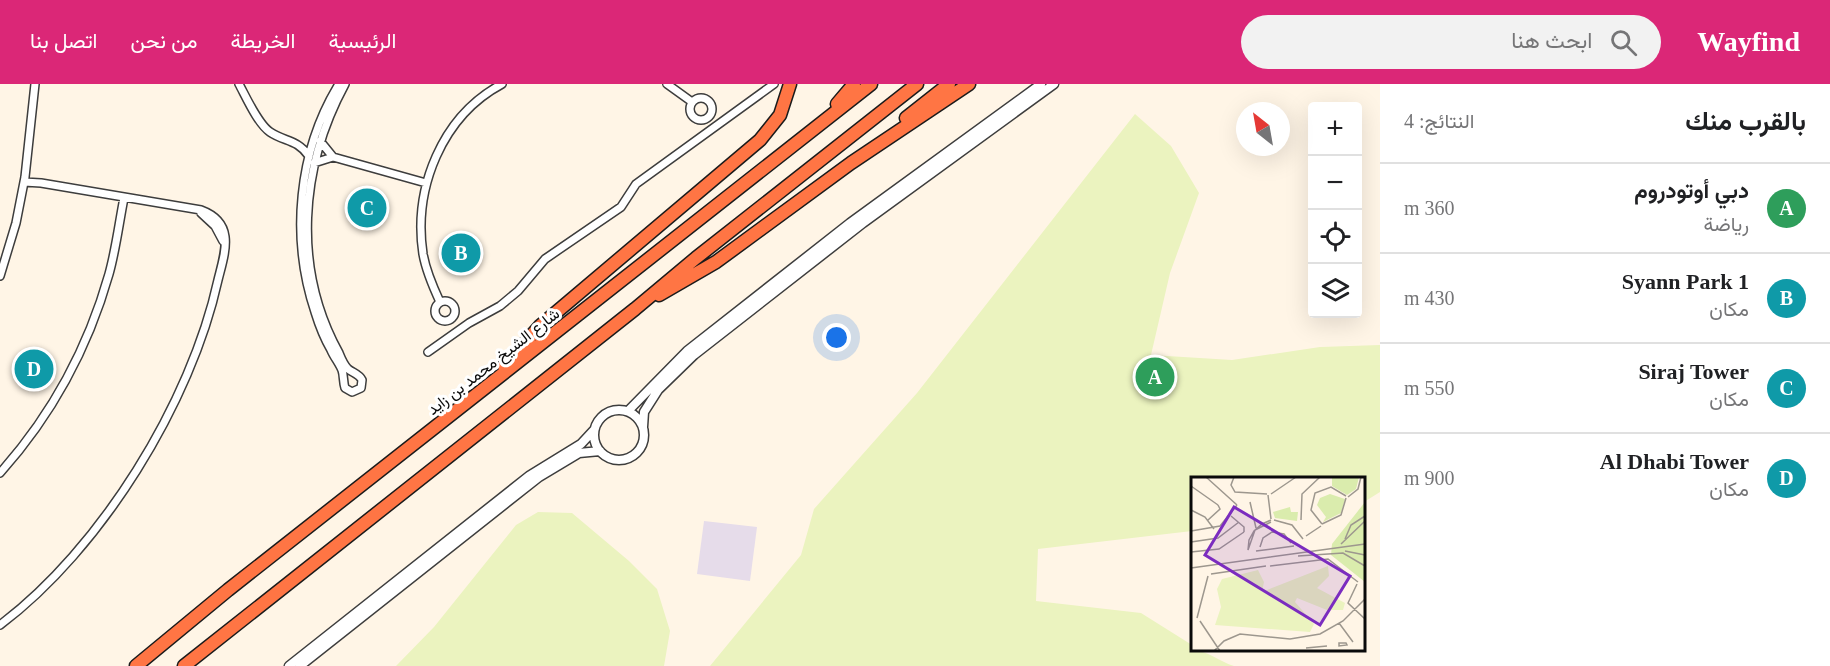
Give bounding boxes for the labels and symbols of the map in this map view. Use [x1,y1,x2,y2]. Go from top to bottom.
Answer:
north arrow [1236,102,1290,156]
pin: C [348,186,386,230]
pin: B [442,230,480,276]
street label: شارع الشيخ محمد بن زايد [424,305,564,421]
your location [822,323,851,352]
pin: D [15,346,54,392]
pin: A [1136,354,1174,400]
inset map [1191,477,1365,651]

